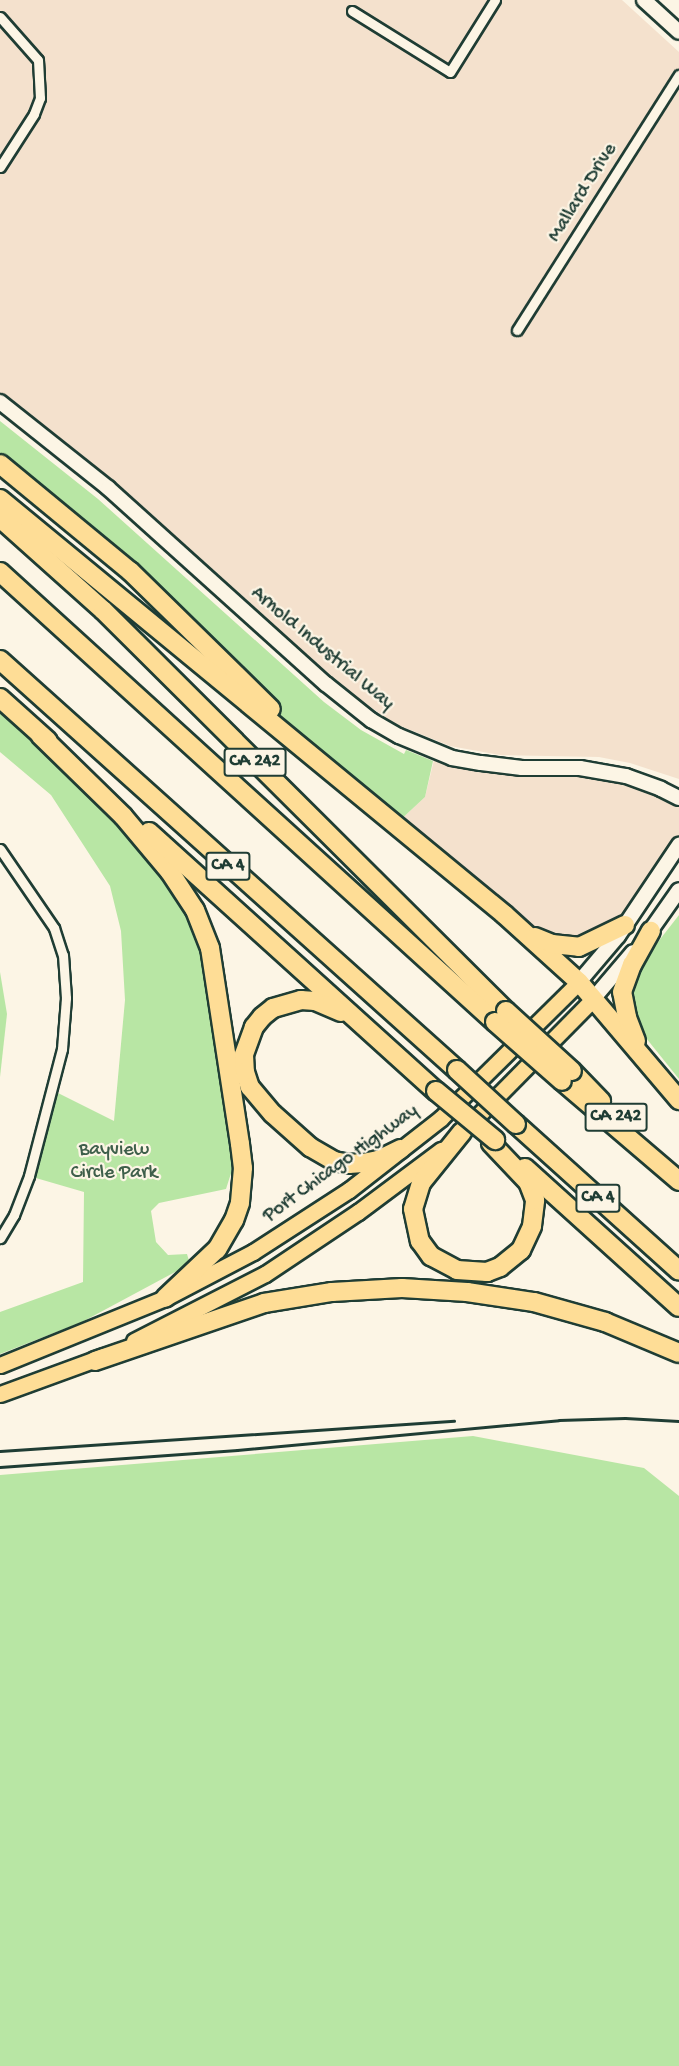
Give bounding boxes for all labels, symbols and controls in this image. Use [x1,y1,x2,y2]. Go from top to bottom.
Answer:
street label: Mallard Drive [543,139,623,247]
street label: Arnold Industrial Way [245,582,399,716]
road number: CA 242 [224,747,286,777]
road number: CA 4 [204,851,252,881]
street label: Port Chicago Highway [259,1100,423,1228]
road number: CA 242 [584,1102,648,1132]
park label: Bayview Circle Park [71,1139,157,1186]
road number: CA 4 [574,1183,622,1213]

